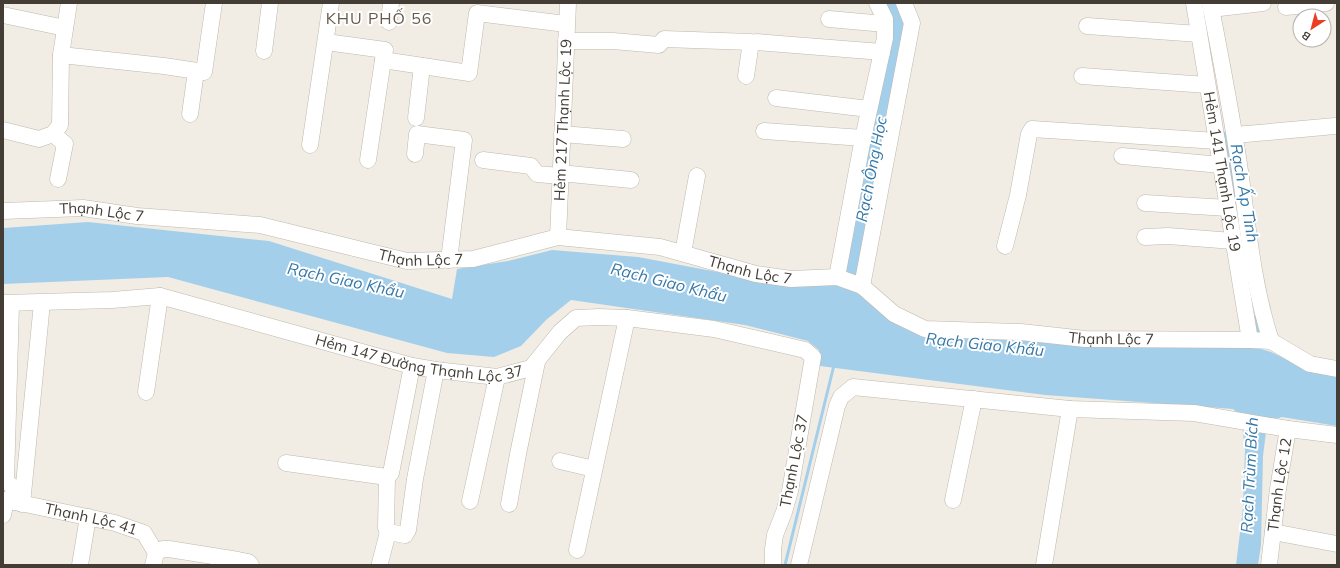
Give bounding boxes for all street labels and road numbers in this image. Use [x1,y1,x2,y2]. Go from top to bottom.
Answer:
street label: Hẻm 217 Thạnh Lộc 19 [550,39,575,202]
street label: Hẻm 141 Thạnh Lộc 19 [1200,90,1245,253]
street label: Thạnh Lộc 7 [59,198,145,225]
street label: Thạnh Lộc 7 [377,244,464,270]
street label: Thạnh Lộc 7 [706,251,793,288]
street label: Thạnh Lộc 7 [1068,327,1154,348]
street label: Hẻm 147 Đường Thạnh Lộc 37 [313,330,525,386]
street label: Thạnh Lộc 37 [775,413,812,509]
street label: Thạnh Lộc 12 [1263,436,1295,533]
street label: Thạnh Lộc 41 [43,498,140,539]

